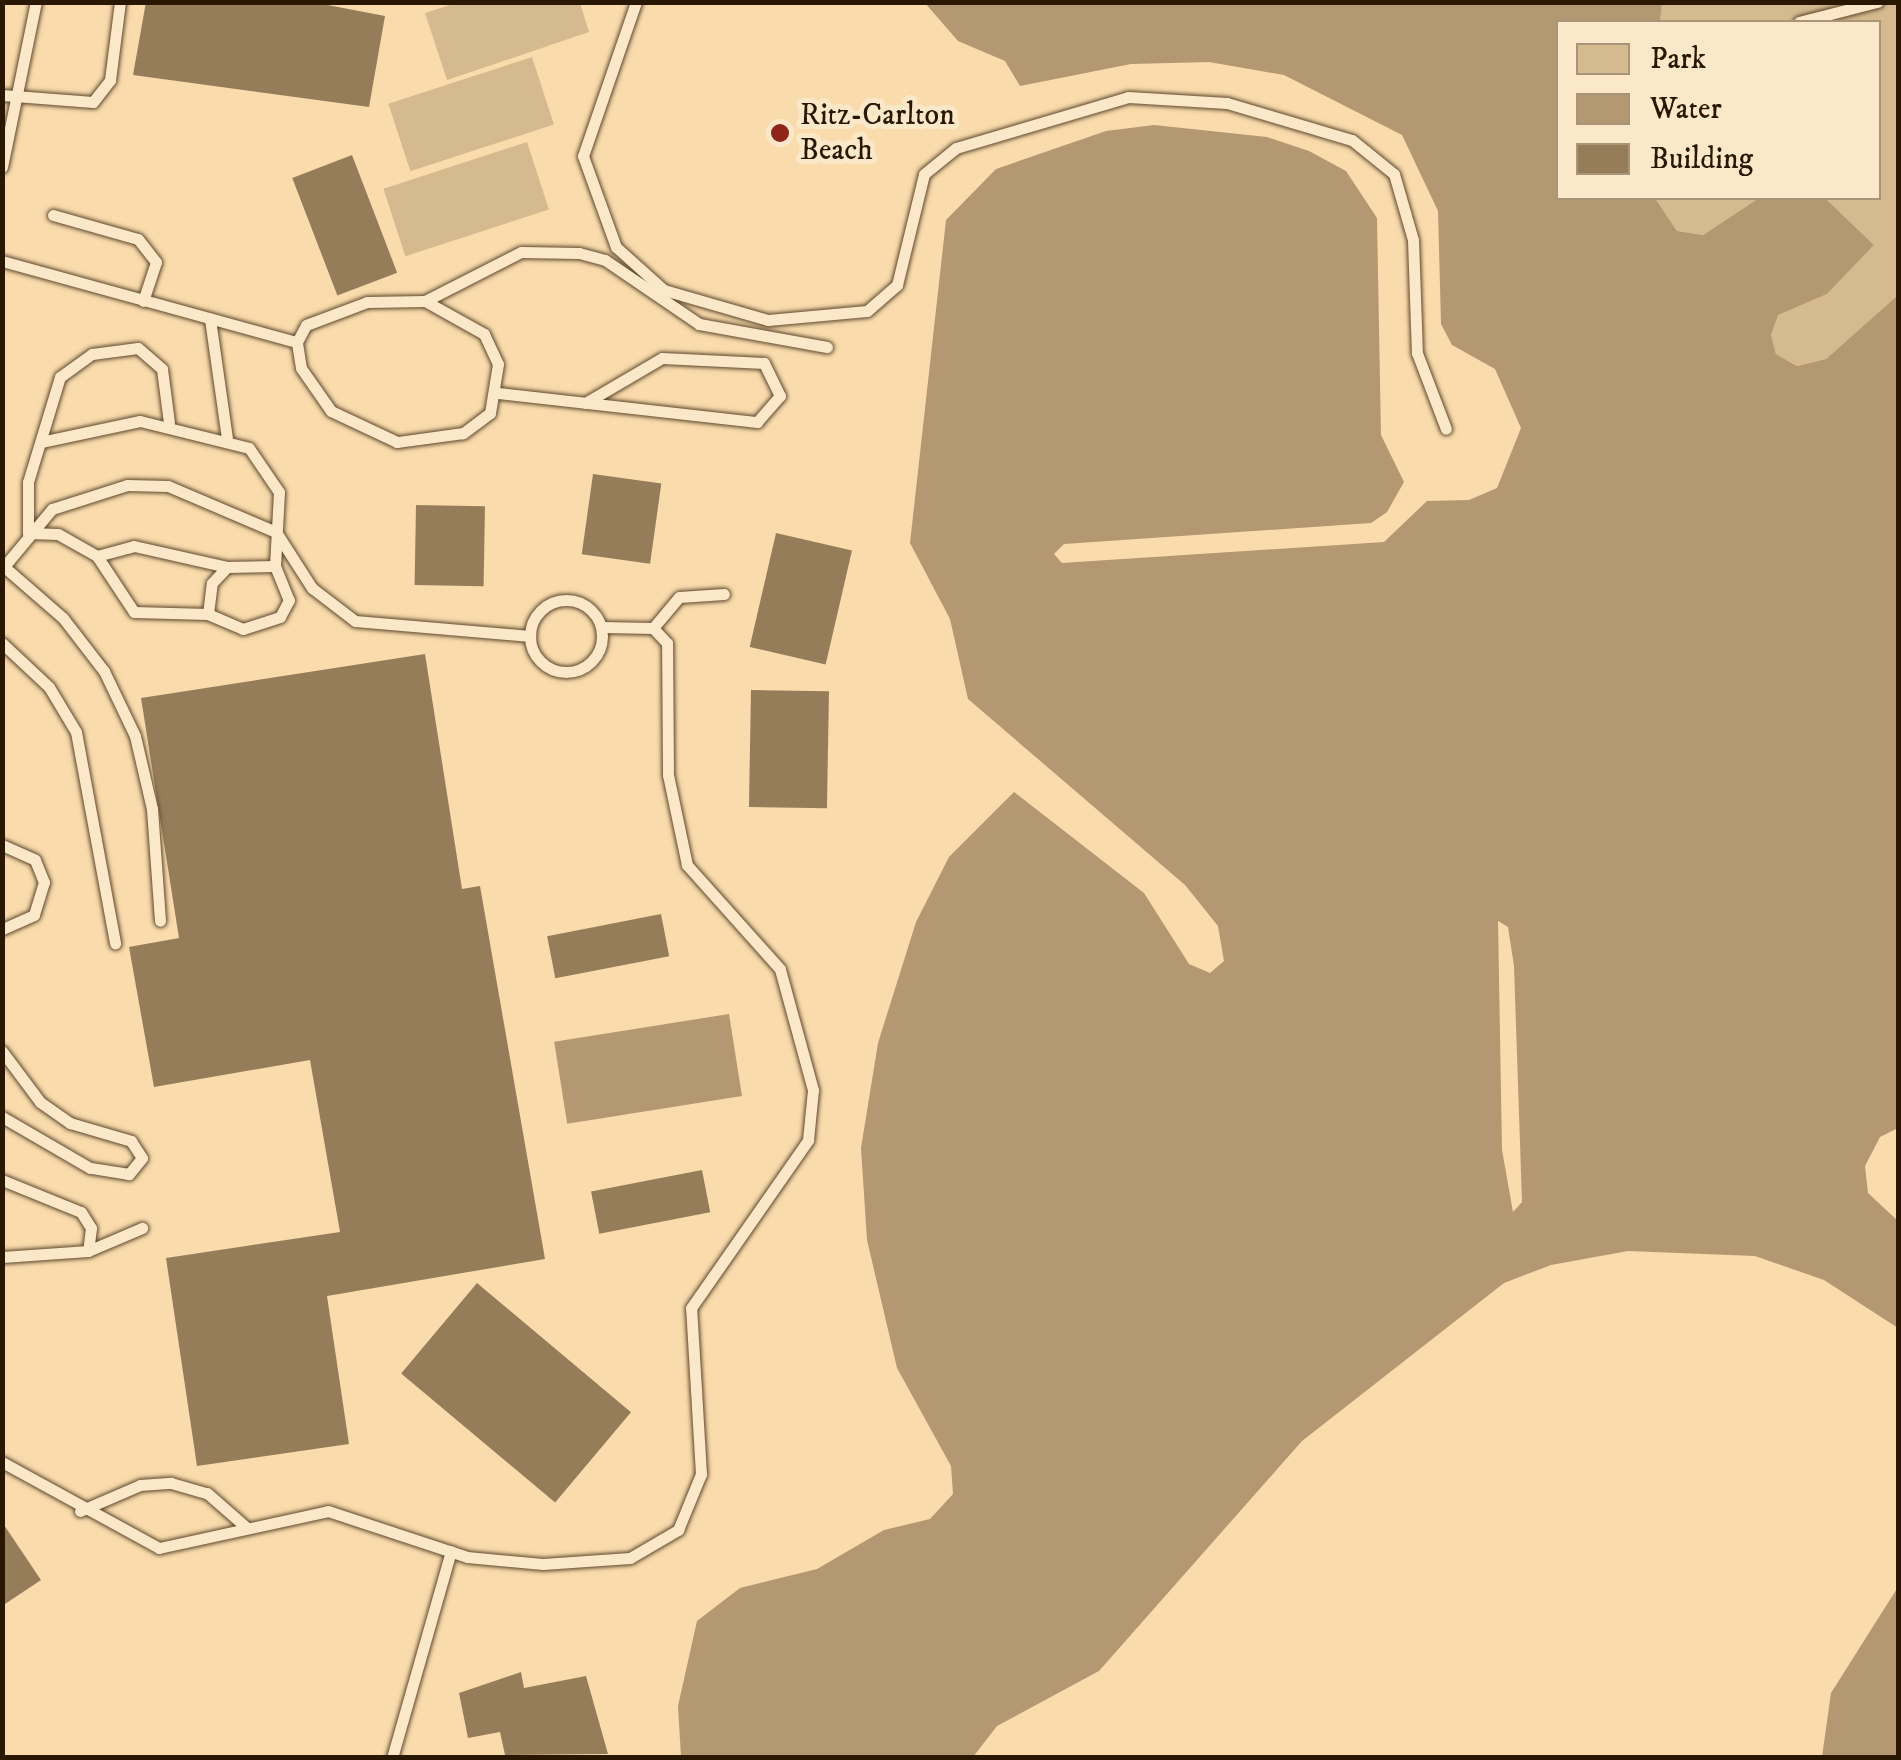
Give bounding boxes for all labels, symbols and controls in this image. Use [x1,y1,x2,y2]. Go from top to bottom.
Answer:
legend [1556,20,1881,200]
text: Park [1650,41,1706,78]
text: Water [1650,91,1722,128]
place label: Ritz-Carlton Beach [800,98,955,168]
marker: Ritz-Carlton Beach [769,122,791,144]
text: Building [1650,141,1753,178]

